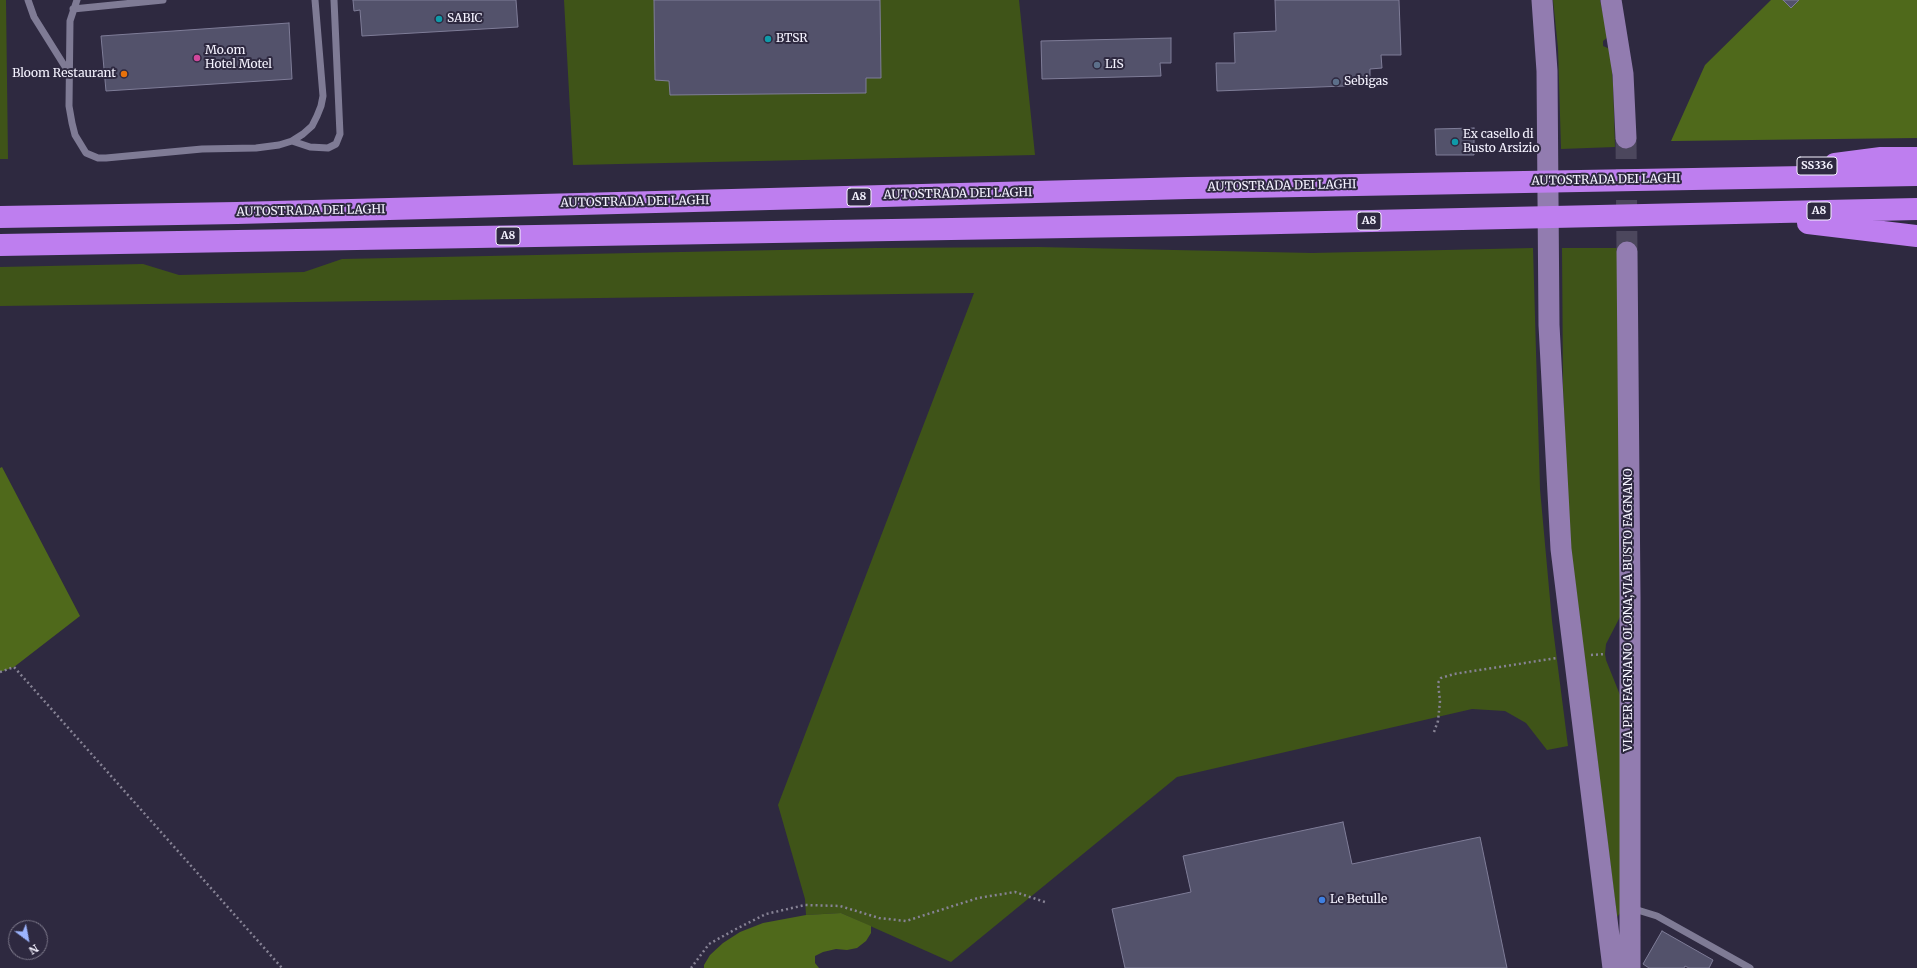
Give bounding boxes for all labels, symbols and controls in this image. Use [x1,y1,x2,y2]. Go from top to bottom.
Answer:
place label: SABIC [447,12,482,26]
marker: SABIC [434,14,444,24]
place label: BTSR [776,32,808,46]
marker: BTSR [763,34,773,44]
place label: Mo.om Hotel Motel [205,44,272,72]
marker: Mo.om Hotel Motel [192,53,202,63]
place label: LIS [1105,58,1124,72]
marker: LIS [1092,60,1102,70]
place label: Bloom Restaurant [12,67,116,81]
marker: Bloom Restaurant [119,69,129,79]
place label: Sebigas [1344,75,1388,89]
marker: Sebigas [1331,77,1341,87]
place label: Ex casello di Busto Arsizio [1463,128,1539,156]
marker: Ex casello di Busto Arsizio [1450,137,1460,147]
road number: SS336 [1797,157,1837,175]
street label: AUTOSTRADA DEI LAGHI [1531,172,1681,188]
street label: AUTOSTRADA DEI LAGHI [1207,178,1357,194]
street label: AUTOSTRADA DEI LAGHI [883,186,1033,202]
road number: A8 [847,188,871,206]
street label: AUTOSTRADA DEI LAGHI [560,194,710,210]
road number: A8 [1807,202,1831,220]
street label: AUTOSTRADA DEI LAGHI [236,203,386,219]
road number: A8 [1357,212,1381,230]
road number: A8 [496,227,520,245]
street label: VIA PER FAGNANO OLONA;VIA BUSTO FAGNANO [1622,468,1636,752]
place label: Le Betulle [1330,893,1387,907]
marker: Le Betulle [1317,895,1327,905]
north arrow [8,920,48,960]
text: N [26,941,41,958]

